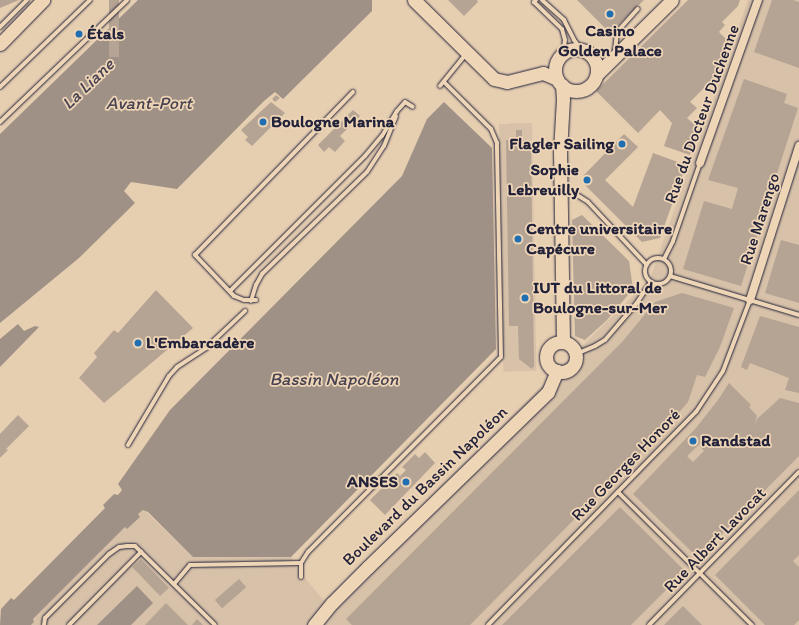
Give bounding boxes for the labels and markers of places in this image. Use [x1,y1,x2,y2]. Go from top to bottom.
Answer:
marker: Casino Golden Palace [605,9,615,19]
place label: Casino Golden Palace [558,21,662,61]
place label: Étals [87,24,124,44]
marker: Étals [74,29,84,39]
place label: Boulogne Marina [271,112,395,132]
marker: Boulogne Marina [258,117,268,127]
place label: Flagler Sailing [510,134,614,154]
marker: Flagler Sailing [617,139,627,149]
place label: Sophie Lebreuilly [508,160,579,200]
marker: Sophie Lebreuilly [582,175,592,185]
place label: Centre universitaire Capécure [526,219,672,259]
marker: Centre universitaire Capécure [513,234,523,244]
place label: IUT du Littoral de Boulogne-sur-Mer [533,278,667,318]
marker: IUT du Littoral de Boulogne-sur-Mer [520,293,530,303]
place label: L'Embarcadère [146,333,254,353]
marker: L'Embarcadère [133,338,143,348]
place label: Randstad [701,431,770,451]
marker: Randstad [688,436,698,446]
place label: ANSES [347,472,398,492]
marker: ANSES [401,477,411,487]

